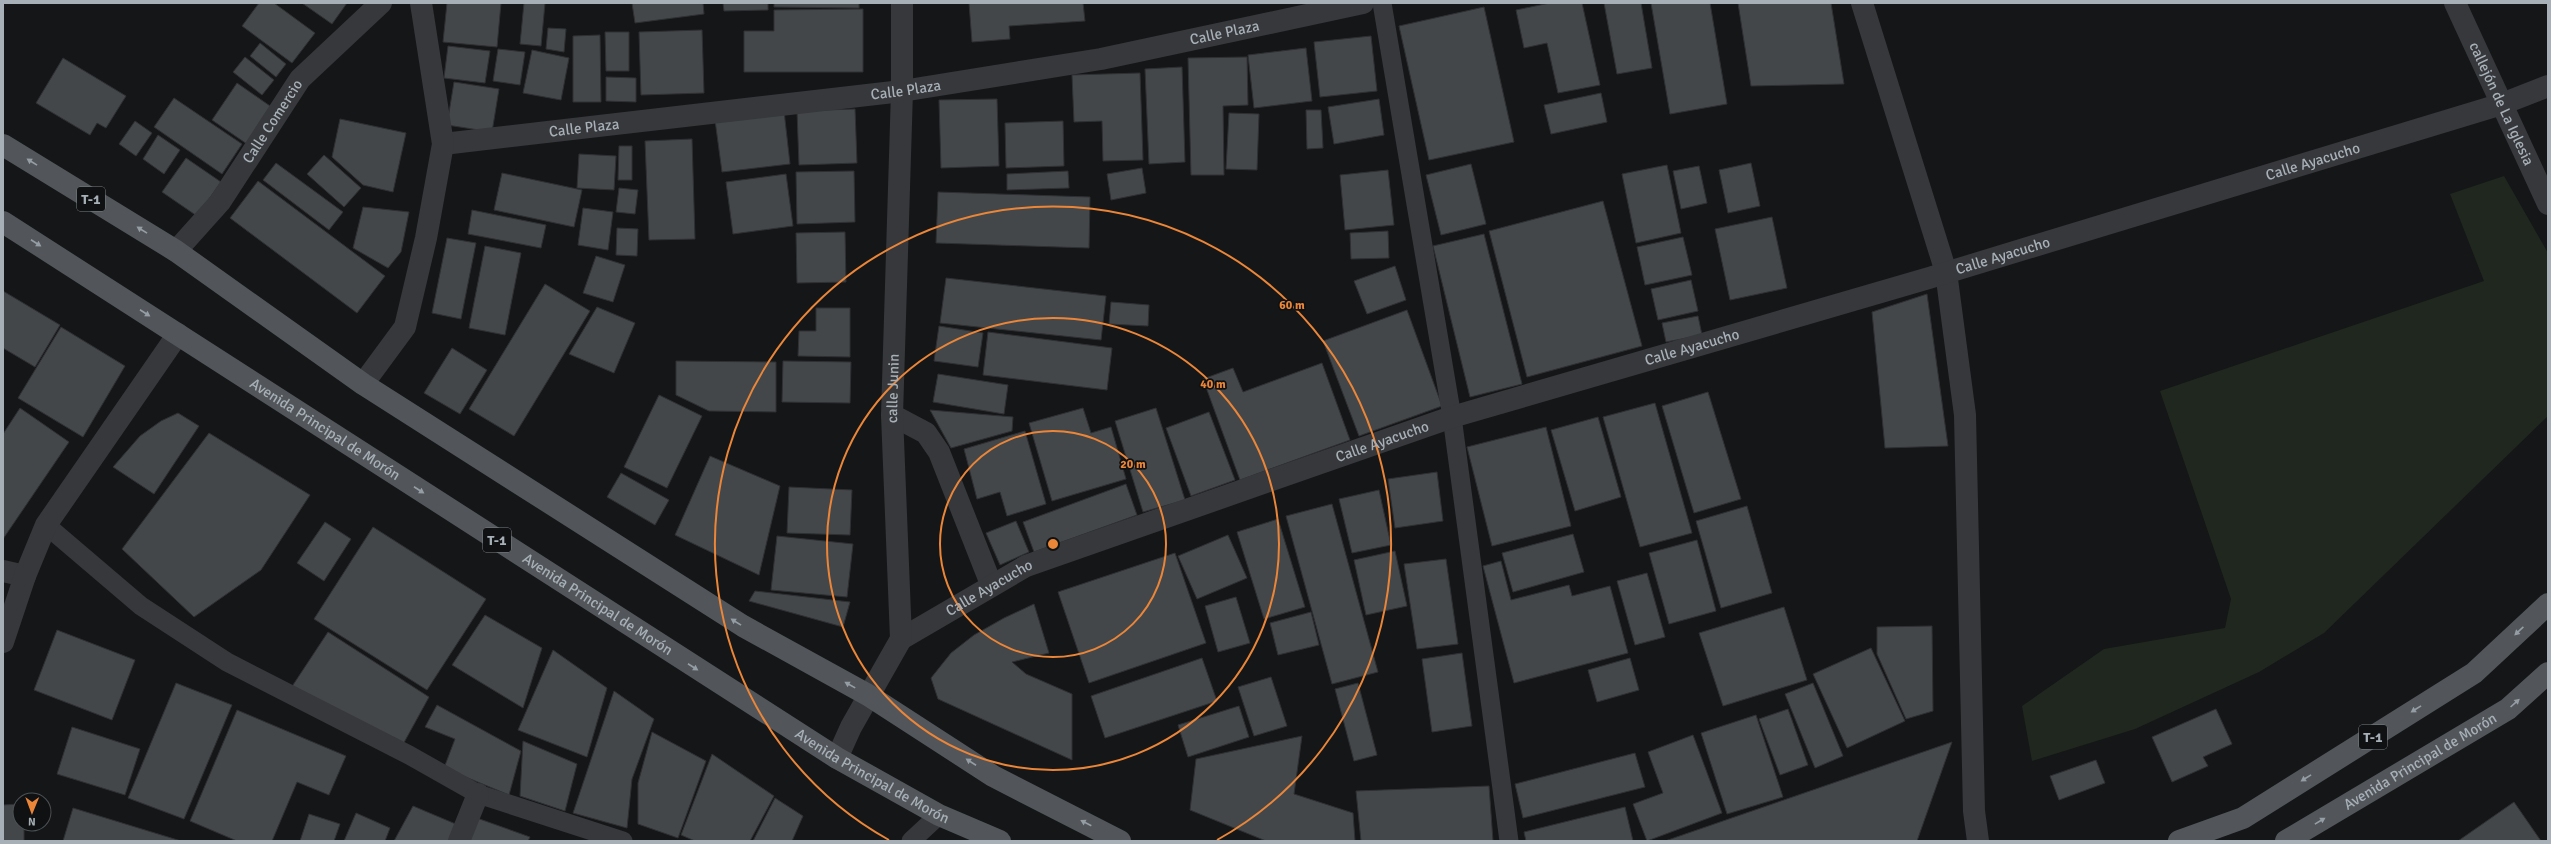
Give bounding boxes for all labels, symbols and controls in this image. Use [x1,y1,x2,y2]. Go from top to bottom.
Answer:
street label: Calle Plaza [1188,16,1261,49]
street label: callejón de La Iglesia [2465,39,2538,168]
street label: Calle Comercio [239,76,306,167]
street label: Calle Plaza [870,76,942,104]
street label: Calle Plaza [548,115,620,141]
street label: Calle Ayacucho [2263,139,2362,184]
one-way arrow [26,159,38,166]
road number: T-1 [77,187,105,211]
one-way arrow [136,227,148,234]
street label: Calle Ayacucho [1953,233,2052,278]
one-way arrow [31,239,41,247]
text: 60 m [1279,298,1305,313]
one-way arrow [140,309,151,316]
street label: Calle Ayacucho [1643,325,1741,369]
street label: calle Junin [883,353,903,423]
street label: Avenida Principal de Morón [247,374,404,484]
text: 40 m [1200,377,1226,392]
street label: Calle Ayacucho [1333,417,1431,466]
text: 20 m [1120,457,1146,472]
one-way arrow [413,486,425,493]
road number: T-1 [483,528,511,552]
centre of rings [1046,537,1060,551]
street label: Avenida Principal de Morón [519,549,676,659]
street label: Calle Ayacucho [942,555,1035,620]
one-way arrow [731,618,741,626]
one-way arrow [2515,626,2524,635]
one-way arrow [687,663,699,670]
one-way arrow [844,681,855,688]
one-way arrow [2509,698,2520,707]
one-way arrow [2411,705,2422,713]
street label: Avenida Principal de Morón [2340,709,2500,814]
street label: Avenida Principal de Morón [792,725,952,827]
road number: T-1 [2359,725,2387,749]
one-way arrow [966,758,976,766]
one-way arrow [2301,774,2311,782]
north arrow [12,792,52,832]
text: N [28,815,36,828]
one-way arrow [2315,817,2325,825]
one-way arrow [1080,820,1091,826]

